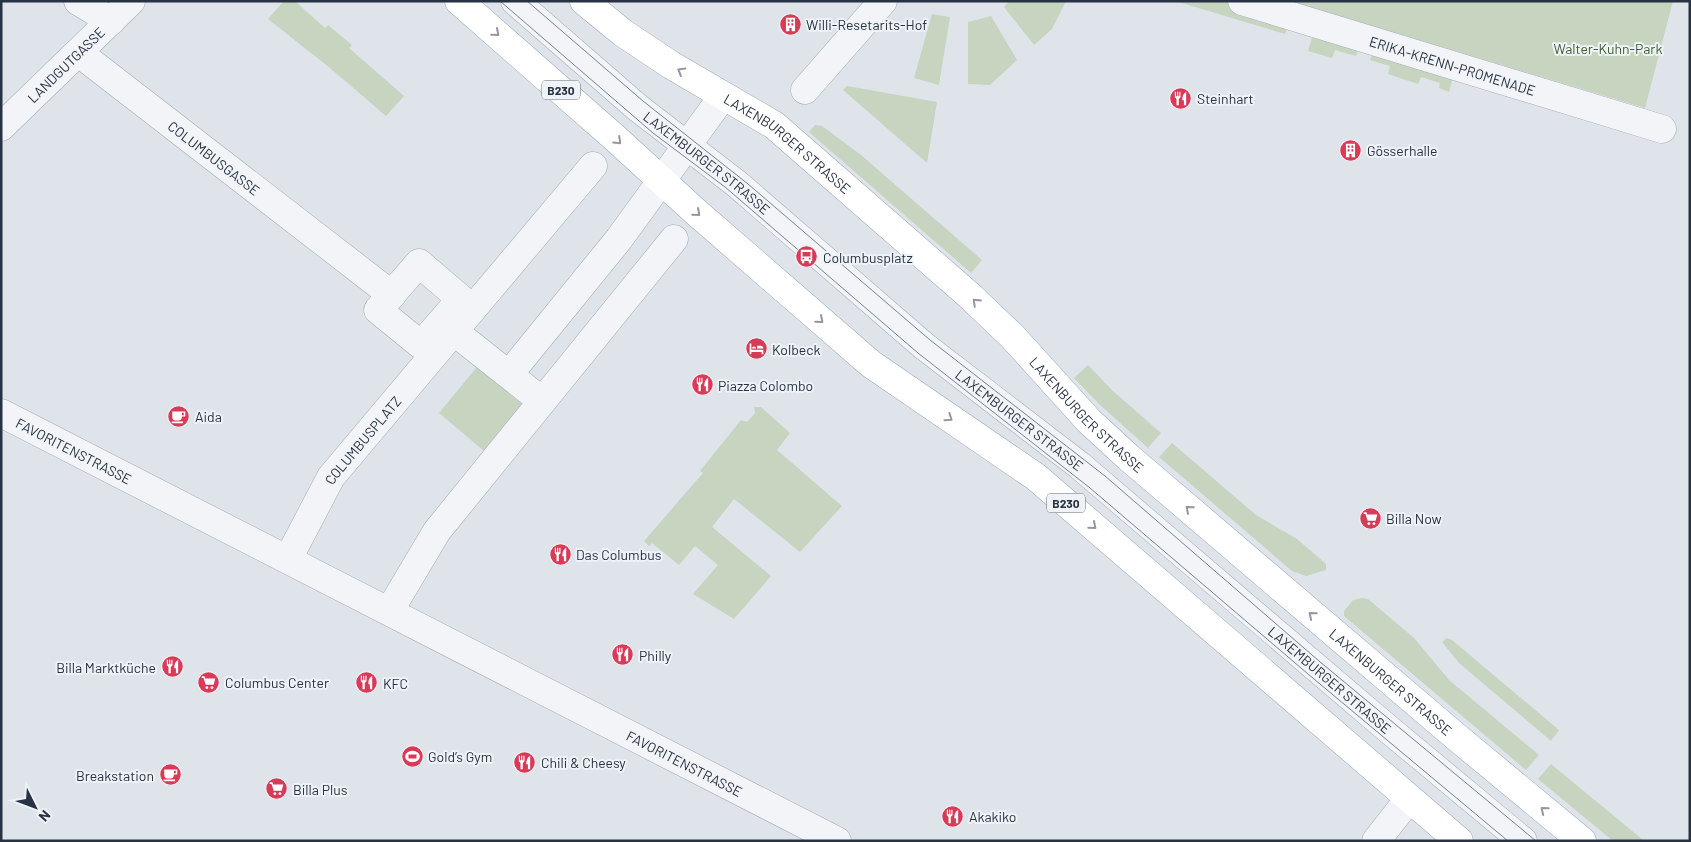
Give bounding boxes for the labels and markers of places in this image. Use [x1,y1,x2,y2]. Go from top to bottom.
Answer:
building icon: Willi-Resetarits-Hof [778,12,802,36]
place label: Willi-Resetarits-Hof [806,16,927,33]
restaurant icon: Steinhart [1169,86,1193,110]
place label: Steinhart [1197,90,1254,107]
building icon: Gösserhalle [1339,138,1363,162]
place label: Gösserhalle [1367,142,1438,159]
bus stop icon: Columbusplatz [795,245,819,269]
place label: Columbusplatz [823,249,913,266]
hotel icon: Kolbeck [744,337,768,361]
place label: Kolbeck [772,341,821,358]
restaurant icon: Piazza Colombo [690,373,714,397]
place label: Piazza Colombo [718,377,813,394]
cafe icon: Aida [167,404,191,428]
place label: Aida [195,408,222,425]
supermarket icon: Billa Now [1358,506,1382,530]
place label: Billa Now [1386,510,1442,527]
restaurant icon: Das Columbus [548,542,572,566]
place label: Das Columbus [576,546,662,563]
restaurant icon: Philly [611,643,635,667]
place label: Philly [639,647,672,664]
restaurant icon: Billa Marktküche [160,655,184,679]
place label: Billa Marktküche [56,659,156,676]
supermarket icon: Columbus Center [197,670,221,694]
restaurant icon: KFC [355,671,379,695]
place label: Columbus Center [225,674,329,691]
place label: KFC [383,675,408,692]
sports icon: Gold’s Gym [400,744,424,768]
place label: Gold’s Gym [428,748,492,765]
restaurant icon: Chili & Cheesy [513,750,537,774]
place label: Chili & Cheesy [541,754,626,771]
cafe icon: Breakstation [158,763,182,787]
place label: Breakstation [76,767,154,784]
supermarket icon: Billa Plus [265,777,289,801]
place label: Billa Plus [293,781,348,798]
restaurant icon: Akakiko [941,804,965,828]
place label: Akakiko [969,808,1017,825]

